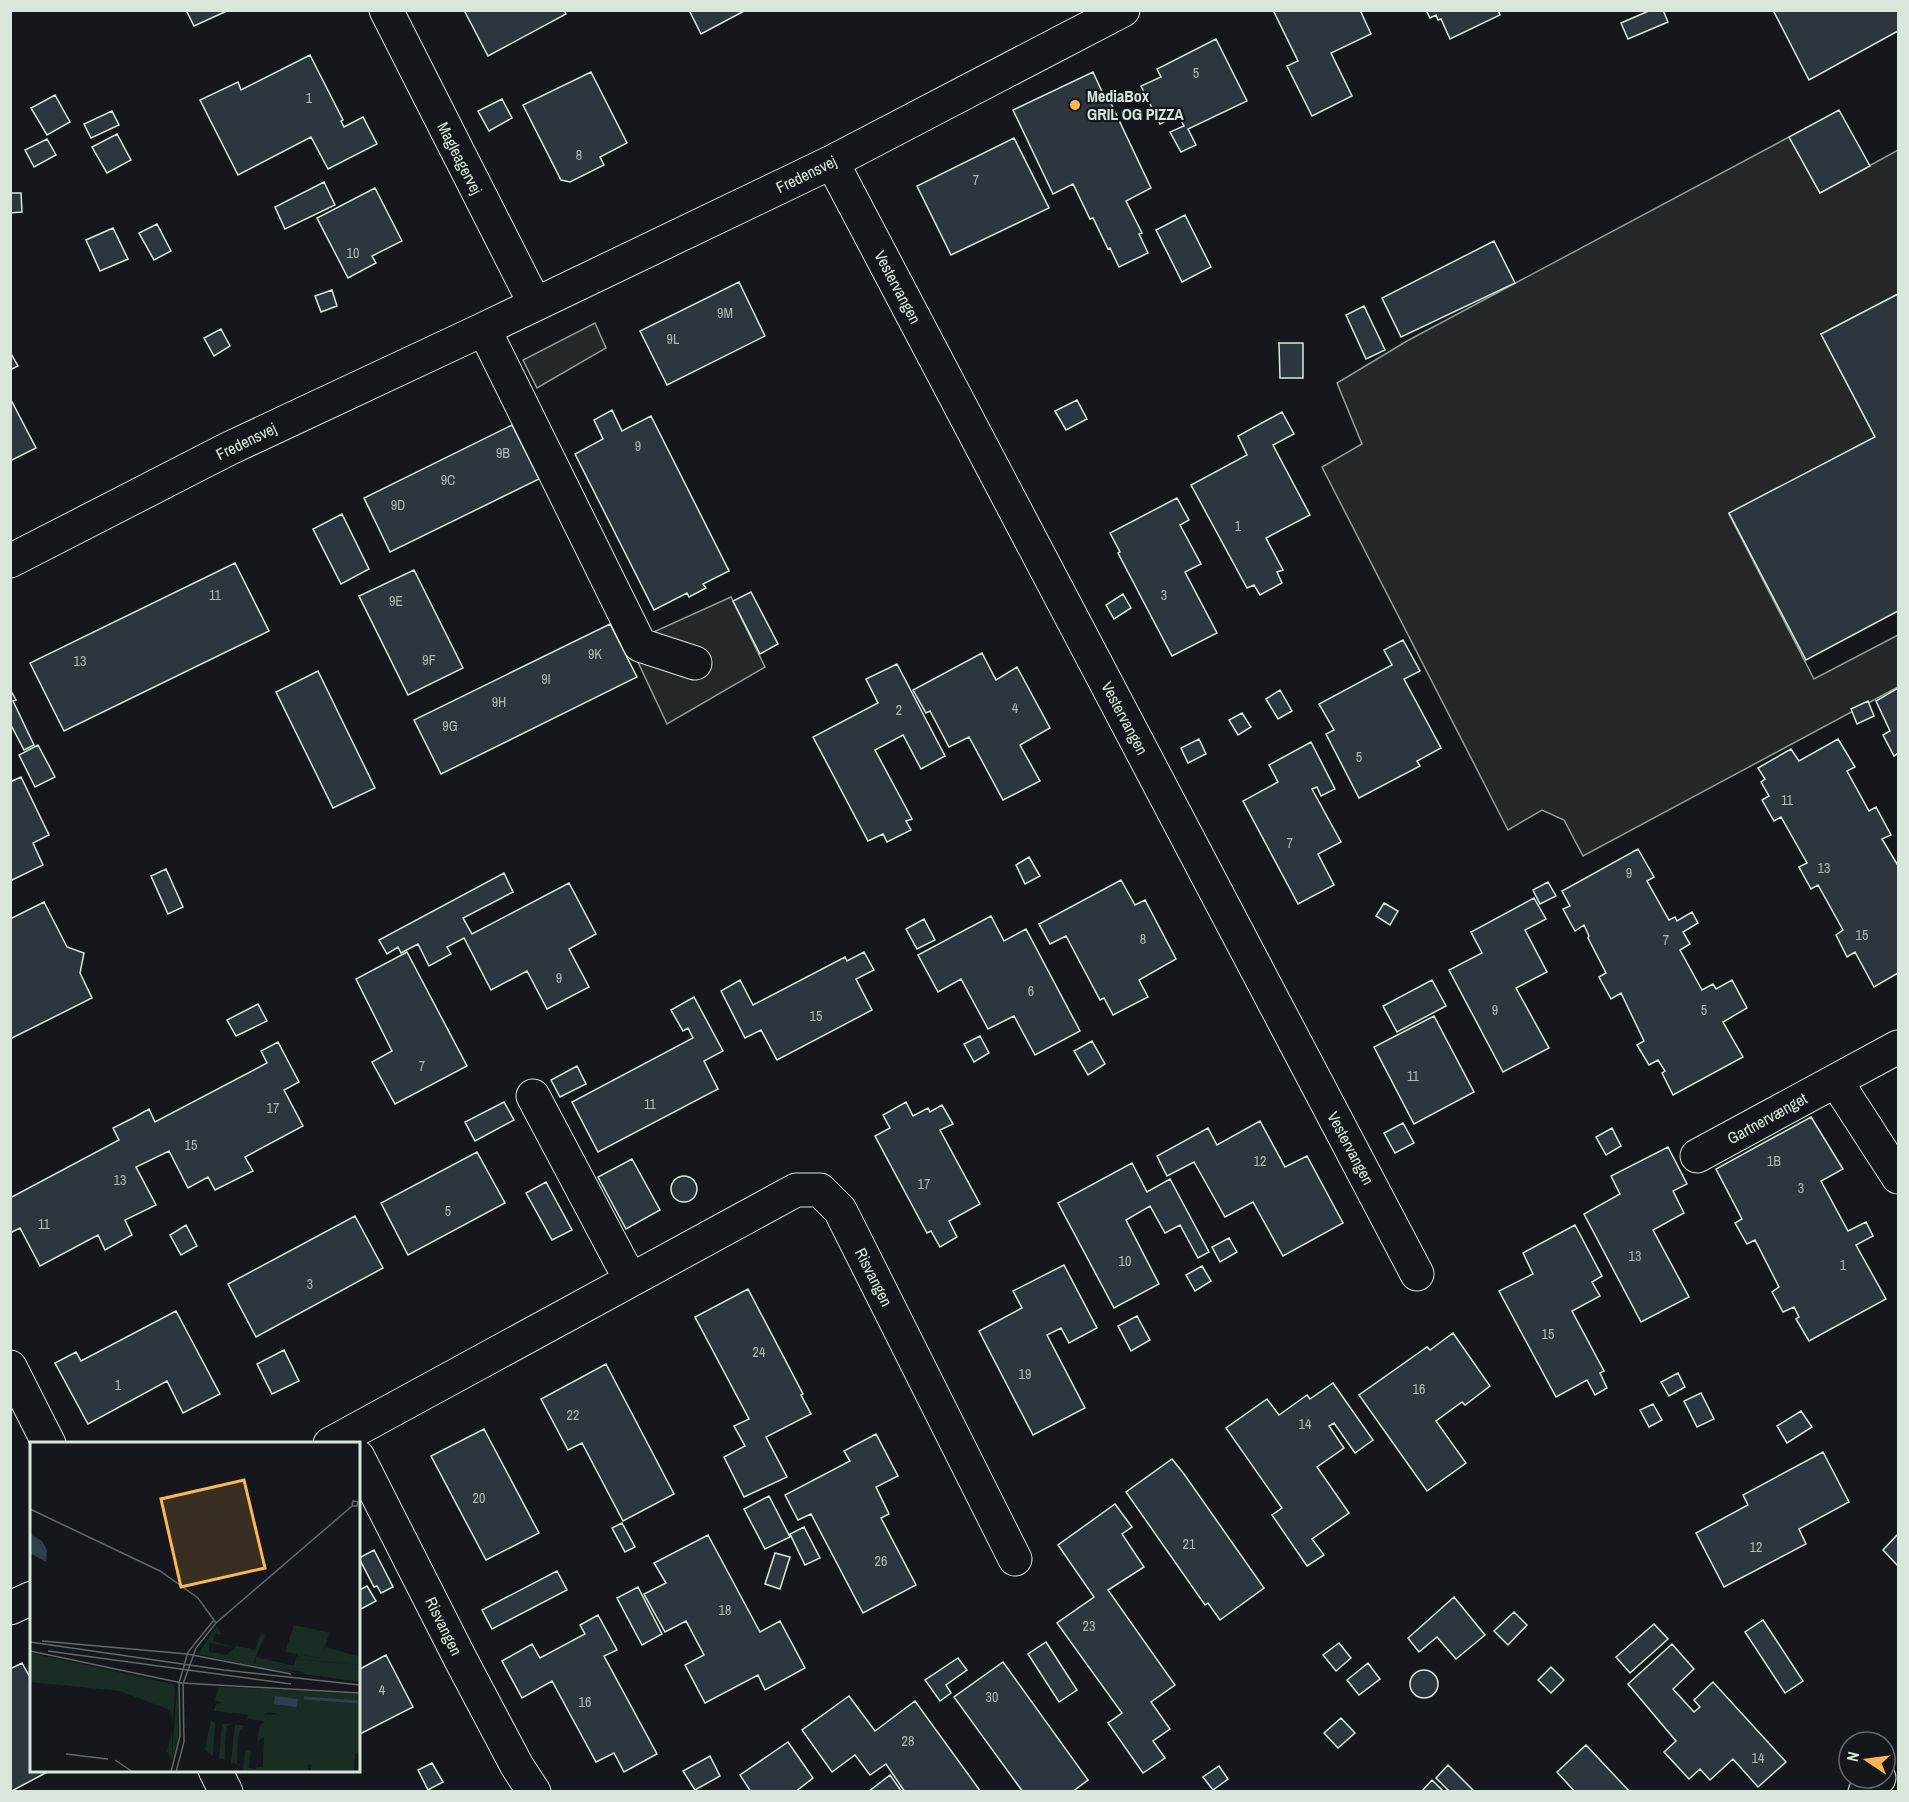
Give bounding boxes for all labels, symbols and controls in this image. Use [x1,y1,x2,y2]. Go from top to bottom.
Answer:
house number: 5 [1193,64,1199,82]
place label: MediaBox GRIL OG PIZZA [1087,85,1184,125]
house number: 1 [306,89,313,107]
marker: MediaBox GRIL OG PIZZA [1068,98,1082,112]
street label: Magleagervej [432,118,488,198]
house number: 8 [576,146,582,164]
street label: Fredensvej [772,150,840,198]
house number: 7 [973,171,979,189]
house number: 10 [347,244,359,262]
street label: Vestervangen [869,246,927,328]
house number: 9M [717,304,733,322]
house number: 9L [667,330,680,348]
street label: Fredensvej [212,417,280,465]
house number: 9 [635,437,641,455]
house number: 9B [496,444,510,462]
house number: 9C [441,471,455,489]
house number: 9D [391,496,405,514]
house number: 1 [1235,517,1242,535]
house number: 11 [209,586,222,604]
house number: 3 [1161,586,1167,604]
house number: 9E [389,592,403,610]
house number: 9K [588,645,602,663]
house number: 9F [422,651,436,669]
house number: 13 [74,652,86,670]
house number: 9I [541,670,551,688]
street label: Vestervangen [1096,677,1154,759]
house number: 9H [492,693,506,711]
house number: 4 [1012,699,1019,717]
house number: 2 [896,701,902,719]
house number: 9G [442,717,458,735]
house number: 5 [1356,748,1362,766]
house number: 11 [1781,791,1794,809]
house number: 7 [1287,834,1293,852]
house number: 13 [1818,859,1830,877]
house number: 9 [1626,864,1632,882]
house number: 15 [1856,926,1868,944]
house number: 8 [1140,930,1146,948]
house number: 7 [1663,931,1669,949]
house number: 9 [556,969,562,987]
house number: 6 [1028,982,1034,1000]
house number: 9 [1492,1001,1498,1019]
house number: 5 [1701,1001,1707,1019]
house number: 15 [810,1007,822,1025]
house number: 7 [419,1057,425,1075]
house number: 11 [1407,1067,1420,1085]
street label: Gartnervænget [1723,1087,1811,1149]
house number: 11 [644,1095,657,1113]
house number: 17 [267,1099,279,1117]
street label: Vestervangen [1322,1107,1380,1189]
house number: 15 [185,1136,197,1154]
house number: 12 [1254,1152,1266,1170]
house number: 1B [1767,1152,1781,1170]
house number: 13 [114,1171,126,1189]
house number: 17 [918,1175,930,1193]
house number: 3 [1798,1179,1804,1197]
house number: 5 [445,1202,451,1220]
house number: 11 [38,1215,51,1233]
street label: Risvangen [850,1244,898,1310]
house number: 13 [1629,1247,1641,1265]
house number: 10 [1119,1252,1131,1270]
house number: 1 [1840,1256,1847,1274]
house number: 3 [307,1275,313,1293]
house number: 15 [1542,1325,1554,1343]
house number: 24 [753,1343,766,1361]
house number: 19 [1019,1365,1031,1383]
house number: 1 [115,1376,122,1394]
house number: 16 [1413,1380,1425,1398]
house number: 22 [567,1406,579,1424]
house number: 14 [1299,1415,1312,1433]
inset map [30,1442,360,1772]
house number: 20 [473,1489,485,1507]
house number: 21 [1183,1535,1196,1553]
house number: 12 [1750,1538,1762,1556]
house number: 26 [875,1552,887,1570]
street label: Risvangen [420,1593,468,1659]
house number: 18 [719,1601,731,1619]
house number: 23 [1083,1617,1095,1635]
house number: 4 [379,1681,386,1699]
house number: 30 [986,1688,998,1706]
house number: 16 [579,1693,591,1711]
north arrow [1837,1730,1897,1790]
house number: 28 [902,1732,914,1750]
house number: 14 [1752,1749,1765,1767]
text: N [1841,1750,1864,1764]

